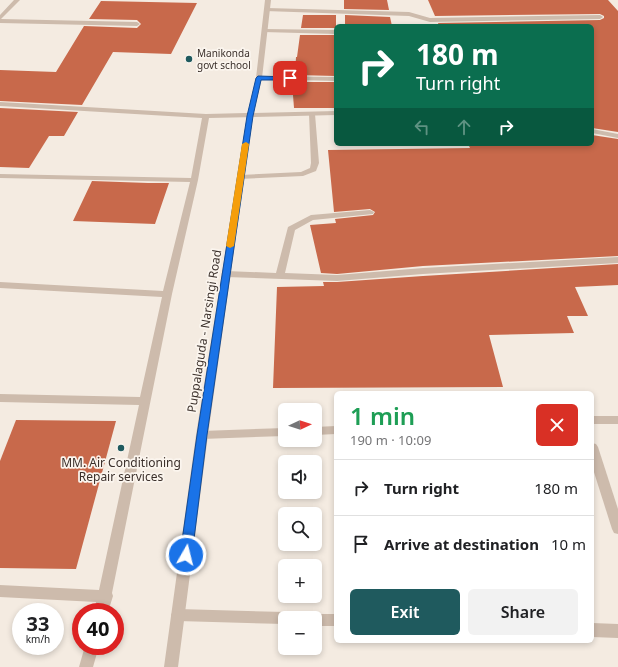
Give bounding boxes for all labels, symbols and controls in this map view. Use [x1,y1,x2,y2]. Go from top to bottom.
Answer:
text: 180 m [416,35,499,73]
icon: right [350,40,402,92]
place label: Manikonda govt school [197,46,251,72]
marker: Manikonda govt school [184,54,194,64]
pin [273,61,307,95]
icon: arrive [279,67,301,89]
text: Turn right [416,71,500,95]
icon: left [411,116,433,138]
icon: ahead [453,116,475,138]
icon: right [495,116,517,138]
street label: Puppalaguda - Narsingi Road [183,248,225,414]
text: 1 min [350,399,415,432]
north arrow [278,403,322,447]
map controls [278,403,322,655]
button: close [536,404,578,446]
text: 190 m · 10:09 [350,431,431,449]
marker: MM. Air Conditioning Repair services [116,443,126,453]
place label: MM. Air Conditioning Repair services [61,454,181,485]
button: sound [278,455,322,499]
icon: right [350,477,372,499]
text: Turn right [384,478,459,498]
text: 180 m [534,478,578,498]
button: search [278,507,322,551]
icon: arrive [350,533,372,555]
position arrow [165,534,207,576]
text: Arrive at destination [384,534,539,554]
text: 10 m [551,534,586,554]
button: + [278,559,322,603]
button: Exit [350,589,460,635]
button: Share [468,589,578,635]
speed limit sign: 40 [72,603,124,655]
text: 33 [27,610,49,637]
button: − [278,611,322,655]
text: km/h [26,632,50,646]

